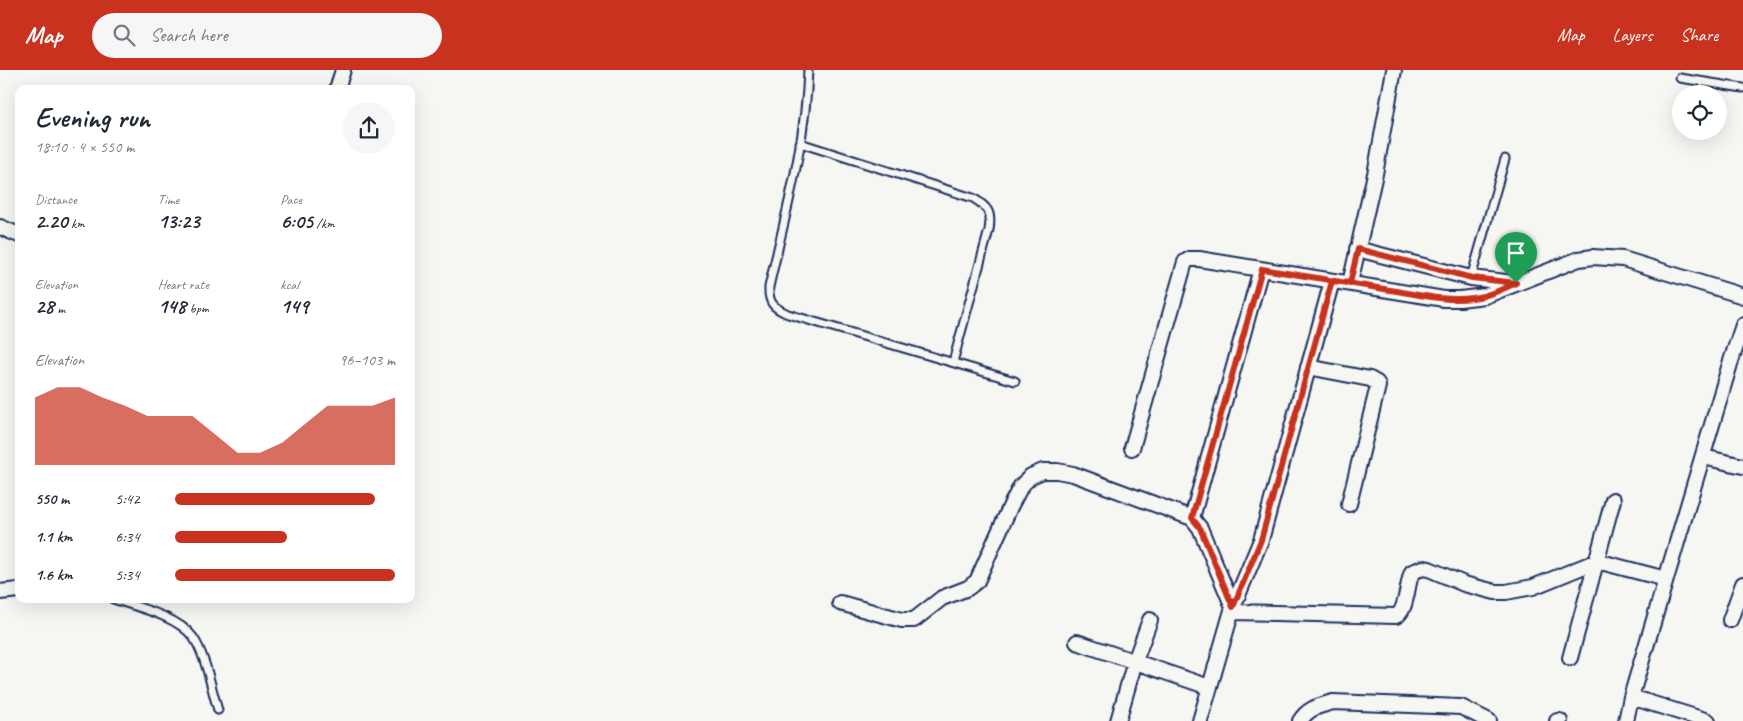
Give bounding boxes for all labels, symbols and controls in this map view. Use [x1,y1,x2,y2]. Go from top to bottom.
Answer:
search box [92,13,442,58]
text: Map [25,20,62,50]
icon: search [110,21,138,49]
text: Search here [150,23,228,47]
text: Map [1557,24,1585,46]
text: Layers [1613,24,1652,46]
text: Share [1680,24,1718,46]
map controls [1672,85,1727,140]
button: locate [1672,85,1727,140]
text: Evening run [35,100,150,135]
button: share [343,102,395,154]
text: 18:10 · 4 × 550 m [35,137,134,157]
text: Distance [35,191,77,208]
text: Time [158,191,179,208]
text: Pace [280,191,302,208]
text: 2.20 [35,208,68,234]
text: 13:23 [158,208,200,234]
text: 6:05 [280,208,313,234]
text: km [68,215,85,232]
text: /km [313,215,335,232]
pin [1495,232,1537,283]
icon: arrive [1502,239,1530,267]
text: Elevation [35,276,78,293]
text: Heart rate [158,276,209,293]
text: kcal [280,276,299,293]
text: 28 [35,293,54,319]
text: 148 [158,293,186,319]
text: 149 [280,293,308,319]
text: m [54,300,65,317]
text: bpm [186,300,209,317]
text: Elevation [35,350,84,370]
text: 96–103 m [339,350,395,370]
text: 550 m [35,489,69,509]
text: 5:42 [115,489,140,509]
text: 1.1 km [35,527,72,547]
text: 6:34 [115,527,140,547]
text: 1.6 km [35,565,73,585]
text: 5:34 [115,565,140,585]

